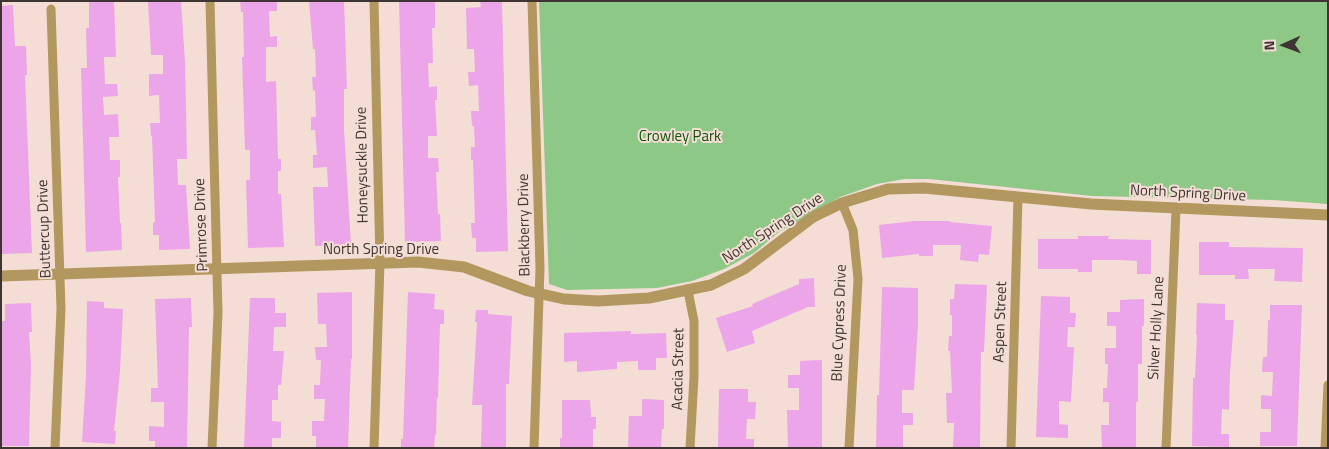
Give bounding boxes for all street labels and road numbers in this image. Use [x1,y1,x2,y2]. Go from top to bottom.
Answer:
street label: Honeysuckle Drive [353,107,373,223]
street label: Blackberry Drive [515,173,535,277]
street label: Primrose Drive [191,178,213,272]
street label: Buttercup Drive [34,179,56,279]
street label: North Spring Drive [1130,182,1246,206]
street label: North Spring Drive [719,190,827,268]
street label: North Spring Drive [323,241,439,259]
street label: Blue Cypress Drive [829,264,851,382]
street label: Silver Holly Lane [1145,276,1169,380]
street label: Aspen Street [991,281,1011,363]
street label: Acacia Street [669,328,689,410]

